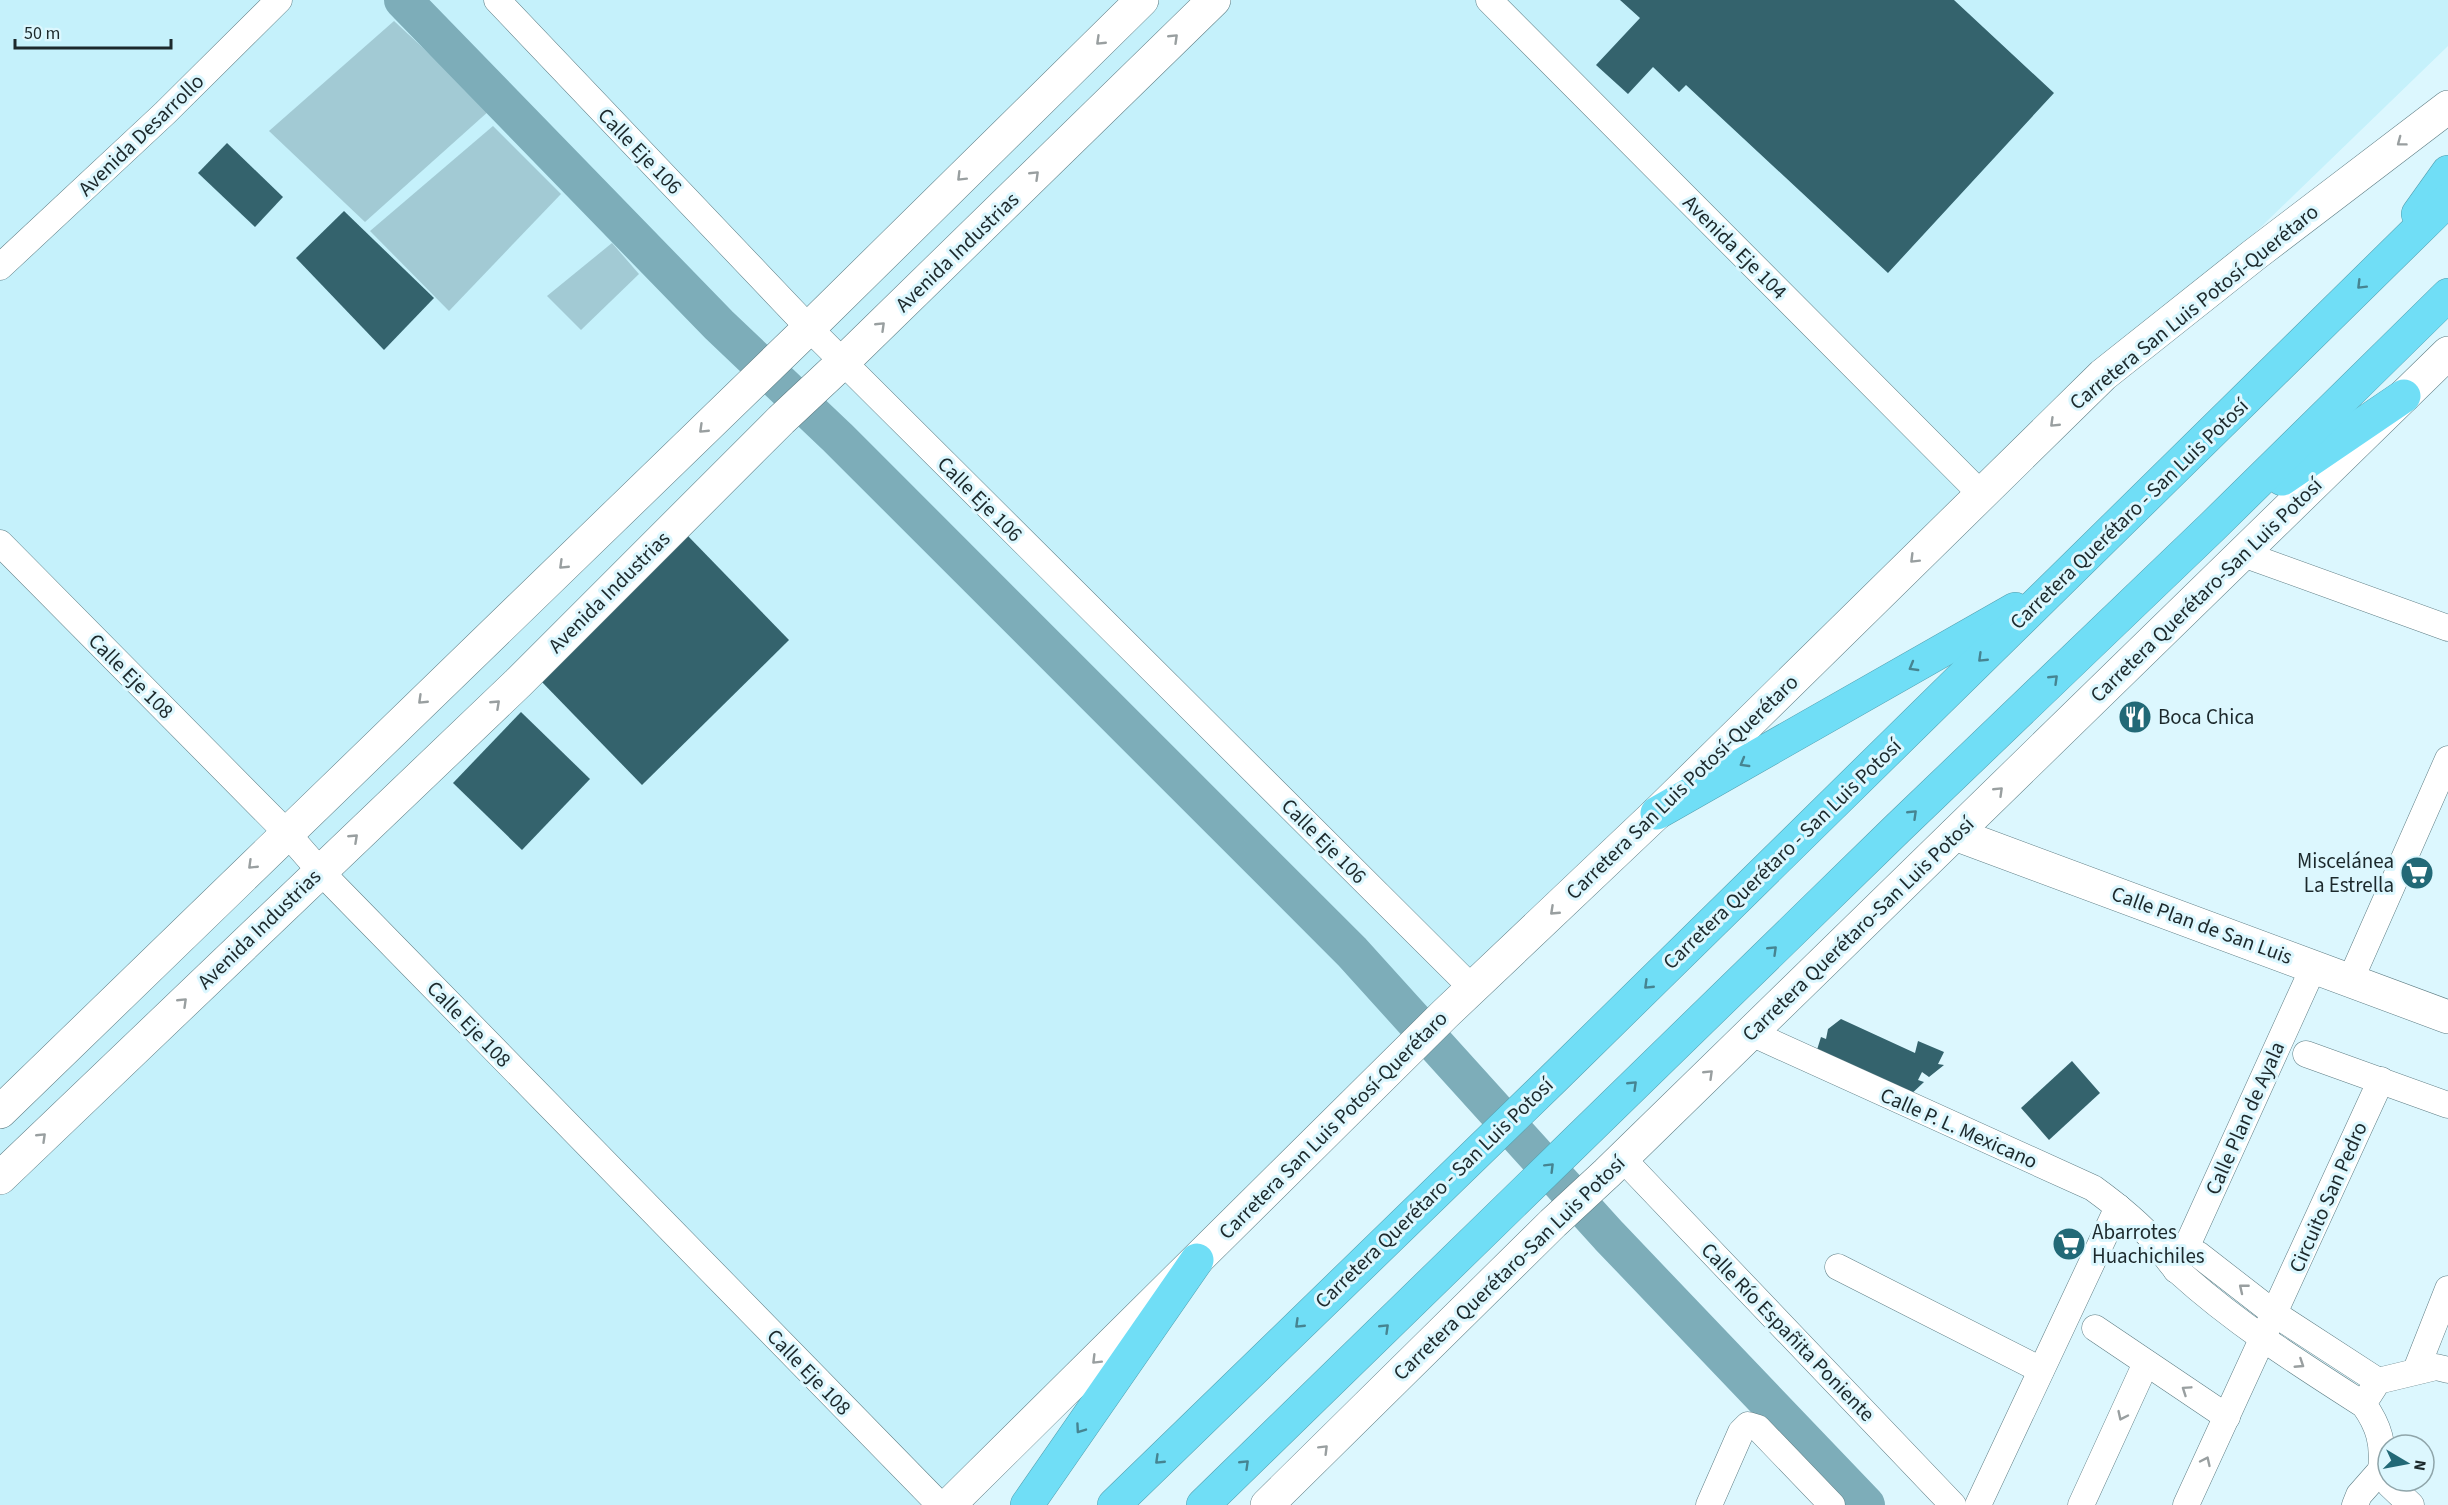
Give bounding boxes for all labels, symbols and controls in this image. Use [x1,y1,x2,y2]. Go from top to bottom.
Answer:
scale bar [15,12,171,50]
text: 50 m [24,21,60,46]
one-way arrow [1097,33,1108,44]
one-way arrow [1167,35,1178,46]
street label: Avenida Desarrollo [71,67,211,203]
street label: Calle Eje 106 [591,101,689,201]
one-way arrow [2397,135,2408,146]
one-way arrow [957,170,967,181]
one-way arrow [1028,171,1039,182]
street label: Avenida Industrias [888,185,1026,319]
street label: Avenida Eje 104 [1676,188,1794,306]
street label: Carretera San Luis Potosí-Querétaro [2063,197,2325,417]
one-way arrow [2357,278,2367,289]
one-way arrow [874,322,884,333]
street label: Carretera Querétaro - San Luis Potosí [2003,391,2256,636]
one-way arrow [2050,415,2061,426]
one-way arrow [699,422,710,433]
street label: Calle Eje 106 [930,449,1030,549]
street label: Carretera Querétaro-San Luis Potosí [2083,470,2329,709]
street label: Avenida Industrias [541,524,677,660]
one-way arrow [1911,552,1921,563]
one-way arrow [559,558,569,569]
street label: Calle Eje 108 [81,626,181,726]
one-way arrow [1979,650,1990,661]
one-way arrow [1909,660,1920,671]
street label: Carretera San Luis Potosí-Querétaro [1559,668,1805,906]
one-way arrow [2047,675,2058,686]
one-way arrow [419,693,430,704]
restaurant icon: Boca Chica [2117,699,2153,735]
one-way arrow [488,701,499,712]
place label: Boca Chica [2158,702,2254,732]
street label: Carretera Querétaro - San Luis Potosí [1656,731,1909,976]
one-way arrow [1740,756,1750,768]
one-way arrow [1993,787,2003,798]
street label: Calle Eje 106 [1274,791,1374,891]
street label: Carretera Querétaro-San Luis Potosí [1735,809,1981,1048]
one-way arrow [1907,810,1917,821]
one-way arrow [347,835,358,846]
place label: Miscelánea La Estrella [2297,846,2394,900]
supermarket icon: Miscelánea La Estrella [2399,855,2435,891]
one-way arrow [249,858,260,869]
street label: Avenida Industrias [190,862,328,996]
street label: Calle Plan de San Luis [2107,878,2297,972]
one-way arrow [1550,904,1560,915]
one-way arrow [1766,946,1777,957]
street label: Calle Eje 108 [420,974,518,1074]
one-way arrow [1645,978,1656,989]
one-way arrow [176,998,186,1009]
street label: Carretera San Luis Potosí-Querétaro [1212,1004,1454,1246]
street label: Calle Plan de Ayala [2198,1037,2292,1199]
street label: Carretera Querétaro - San Luis Potosí [1308,1070,1561,1315]
one-way arrow [1703,1070,1713,1081]
street label: Calle P. L. Mexicano [1876,1080,2042,1176]
one-way arrow [1626,1082,1637,1093]
street label: Circuito San Pedro [2281,1117,2375,1277]
one-way arrow [35,1134,46,1145]
street label: Carretera Querétaro-San Luis Potosí [1386,1148,1632,1387]
one-way arrow [1543,1163,1553,1174]
place label: Abarrotes Huachichiles [2092,1217,2205,1271]
supermarket icon: Abarrotes Huachichiles [2051,1226,2087,1262]
street label: Calle Río Españita Poniente [1694,1236,1882,1428]
one-way arrow [2239,1285,2250,1296]
one-way arrow [1295,1317,1305,1328]
street label: Calle Eje 108 [760,1322,858,1422]
one-way arrow [1379,1324,1389,1335]
one-way arrow [1092,1353,1102,1364]
one-way arrow [2293,1356,2304,1367]
one-way arrow [2182,1386,2193,1397]
one-way arrow [2117,1410,2129,1421]
one-way arrow [1076,1422,1087,1433]
north arrow [2376,1433,2436,1493]
one-way arrow [1316,1446,1327,1457]
one-way arrow [1156,1453,1167,1464]
one-way arrow [2199,1457,2211,1468]
text: N [2408,1458,2432,1473]
one-way arrow [1238,1461,1249,1472]

